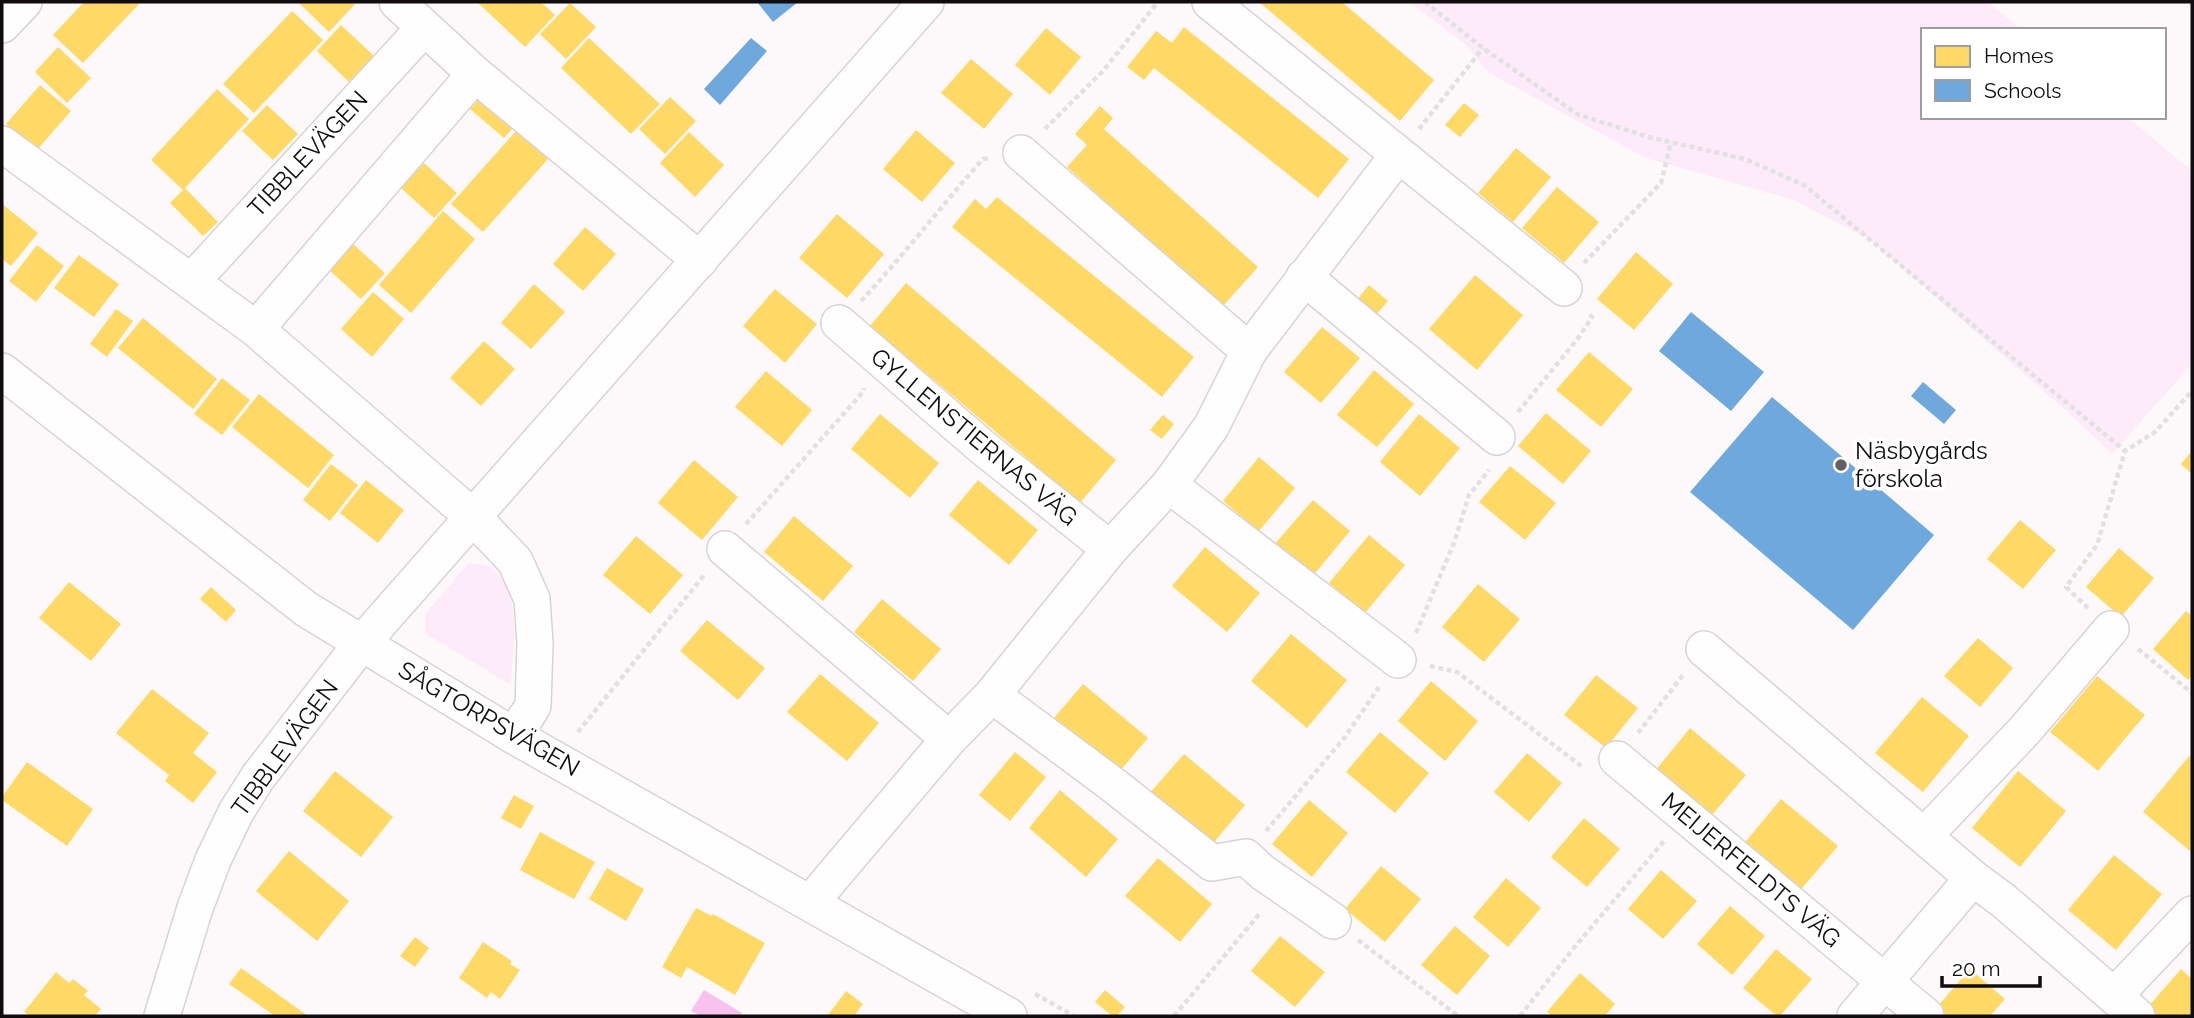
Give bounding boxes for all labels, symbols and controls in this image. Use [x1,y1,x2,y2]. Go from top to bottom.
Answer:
legend [1921,28,2166,119]
text: Homes [1984,43,2054,68]
text: Schools [1984,78,2061,103]
street label: TIBBLEVÄGEN [242,85,373,223]
street label: GYLLENSTIERNAS VÄG [865,342,1083,531]
place label: Näsbygårds förskola [1855,436,1988,493]
marker: Näsbygårds förskola [1833,457,1849,473]
street label: SÅGTORPSVÄGEN [393,655,585,782]
street label: TIBBLEVÄGEN [225,674,344,822]
street label: MEIJERFELDTS VÄG [1656,786,1847,953]
scale bar [1942,944,2040,988]
text: 20 m [1952,956,2000,981]

